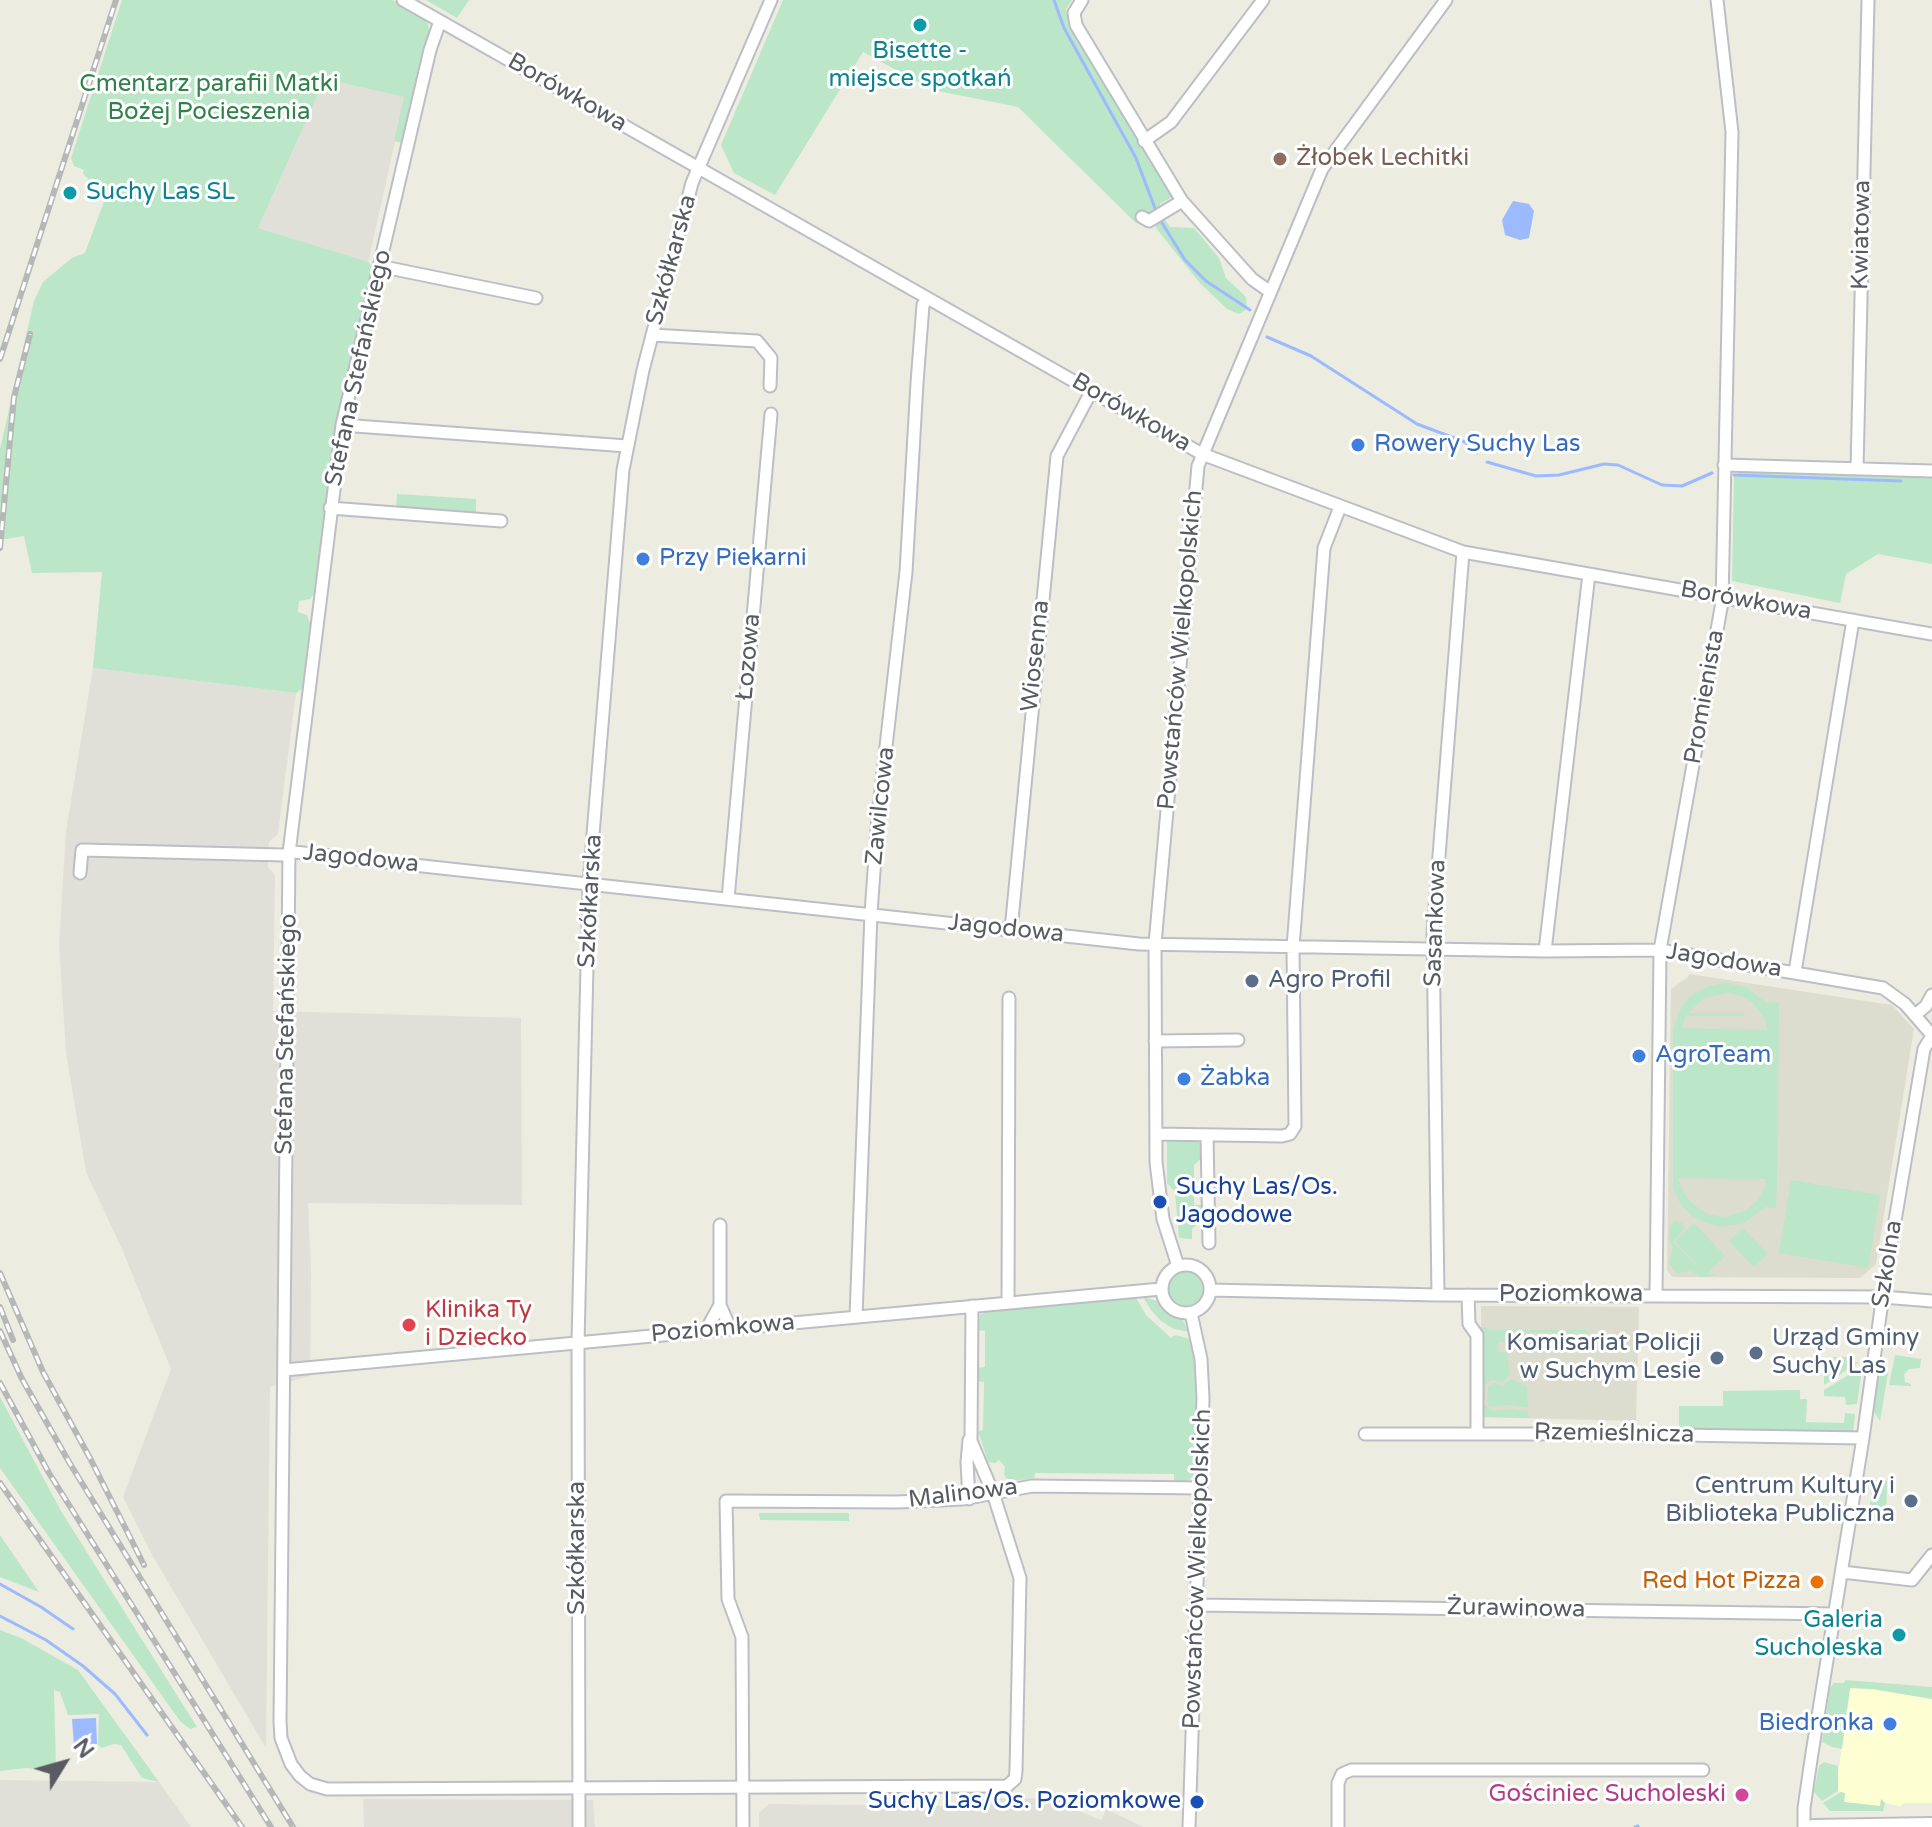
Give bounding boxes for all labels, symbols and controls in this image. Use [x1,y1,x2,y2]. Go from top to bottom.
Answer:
marker: Bisette - miejsce spotkań [911,16,929,34]
place label: Bisette - miejsce spotkań [829,38,1011,94]
street label: Borówkowa [502,47,632,139]
park label: Cmentarz parafii Matki Bożej Pocieszenia [79,71,339,127]
place label: Żłobek Lechitki [1296,145,1469,173]
marker: Żłobek Lechitki [1271,150,1289,168]
place label: Suchy Las SL [86,179,235,207]
street label: Kwiatowa [1847,180,1877,290]
marker: Suchy Las SL [61,184,79,202]
street label: Szkółkarska [641,192,703,328]
street label: Stefana Stefańskiego [320,247,398,489]
street label: Borówkowa [1066,367,1196,459]
place label: Rowery Suchy Las [1374,431,1581,459]
marker: Rowery Suchy Las [1349,436,1367,454]
street label: Powstańców Wielkopolskich [1153,489,1209,811]
place label: Przy Piekarni [659,545,807,573]
marker: Przy Piekarni [634,550,652,568]
street label: Borówkowa [1678,575,1814,627]
street label: Wiosenna [1016,599,1056,713]
street label: Łozowa [731,612,767,702]
street label: Promienista [1679,628,1731,766]
street label: Zawilcowa [860,745,902,867]
street label: Szkółkarska [573,833,609,969]
street label: Jagodowa [302,839,420,879]
street label: Sasankowa [1419,859,1453,987]
street label: Jagodowa [947,909,1065,949]
street label: Stefana Stefańskiego [270,913,304,1155]
street label: Jagodowa [1664,938,1784,984]
place label: Agro Profil [1268,967,1391,995]
marker: Agro Profil [1243,972,1261,990]
place label: AgroTeam [1655,1042,1771,1070]
marker: AgroTeam [1630,1047,1648,1065]
place label: Żabka [1200,1065,1270,1093]
marker: Żabka [1175,1070,1193,1088]
place label: Suchy Las/Os. Jagodowe [1176,1174,1338,1230]
marker: Suchy Las/Os. Jagodowe [1151,1193,1169,1211]
street label: Szkolna [1867,1218,1909,1310]
street label: Poziomkowa [1499,1281,1643,1309]
place label: Klinika Ty i Dziecko [425,1297,532,1353]
street label: Poziomkowa [650,1308,796,1350]
marker: Klinika Ty i Dziecko [400,1316,418,1334]
place label: Urząd Gminy Suchy Las [1772,1325,1919,1381]
place label: Komisariat Policji w Suchym Lesie [1506,1330,1701,1386]
marker: Urząd Gminy Suchy Las [1747,1344,1765,1362]
marker: Komisariat Policji w Suchym Lesie [1708,1349,1726,1367]
street label: Powstańców Wielkopolskich [1178,1408,1218,1730]
street label: Rzemieślnicza [1533,1418,1695,1450]
street label: Malinowa [907,1473,1019,1515]
place label: Centrum Kultury i Biblioteka Publiczna [1665,1473,1895,1529]
street label: Szkółkarska [564,1481,592,1615]
marker: Centrum Kultury i Biblioteka Publiczna [1902,1492,1920,1510]
place label: Red Hot Pizza [1642,1568,1801,1596]
marker: Red Hot Pizza [1808,1573,1826,1591]
street label: Żurawinowa [1446,1593,1586,1625]
place label: Galeria Sucholeska [1754,1607,1883,1663]
marker: Galeria Sucholeska [1890,1626,1908,1644]
place label: Biedronka [1758,1710,1874,1738]
marker: Biedronka [1881,1715,1899,1733]
north arrow [24,1723,104,1803]
text: N [67,1734,99,1763]
place label: Gościniec Sucholeski [1488,1781,1726,1809]
marker: Gościniec Sucholeski [1733,1786,1751,1804]
place label: Suchy Las/Os. Poziomkowe [868,1788,1181,1816]
marker: Suchy Las/Os. Poziomkowe [1188,1793,1206,1811]

